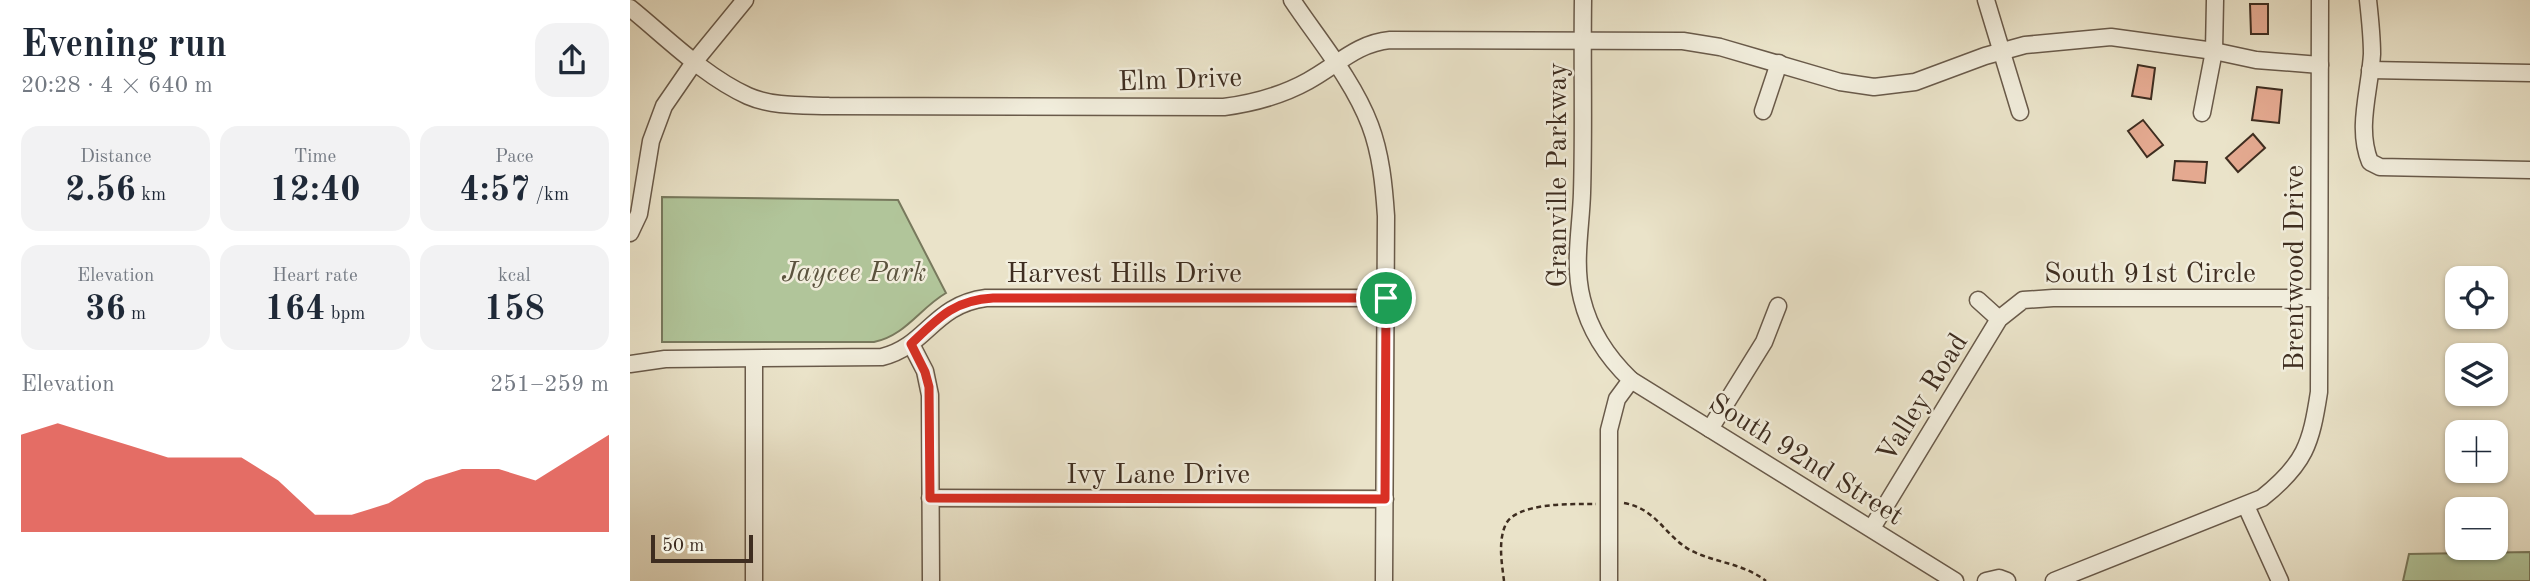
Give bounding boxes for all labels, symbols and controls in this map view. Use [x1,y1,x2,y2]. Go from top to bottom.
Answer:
button: share [535,23,609,97]
text: Evening run [21,27,227,65]
street label: Granville Parkway [1545,62,1573,288]
street label: Elm Drive [1118,65,1243,97]
text: 20:28 · 4 × 640 m [21,74,213,97]
text: Distance [80,148,151,167]
text: Time [294,148,336,167]
text: Pace [495,148,534,167]
street label: Brentwood Drive [2282,165,2310,371]
text: 2.56 [65,173,136,208]
text: 12:40 [269,173,361,208]
text: 4:57 [460,173,530,208]
text: km [136,186,166,205]
text: /km [530,186,569,205]
park label: Jaycee Park [782,260,927,288]
street label: Harvest Hills Drive [1006,261,1242,289]
street label: South 91st Circle [2044,261,2256,289]
map controls [2445,266,2508,560]
button: locate [2445,266,2508,329]
text: Elevation [77,267,154,286]
text: Heart rate [272,267,358,286]
text: kcal [498,267,531,286]
pin [1356,268,1416,328]
icon: arrive [1367,279,1405,317]
text: 36 [85,292,126,327]
text: 164 [265,292,325,327]
text: 158 [484,292,545,327]
text: m [126,305,146,324]
text: bpm [325,305,365,324]
street label: Valley Road [1873,329,1974,468]
button: layers [2445,343,2508,406]
text: Elevation [21,373,115,396]
text: 251–259 m [490,373,609,396]
street label: South 92nd Street [1703,389,1908,532]
button: + [2445,420,2508,483]
street label: Ivy Lane Drive [1066,462,1250,490]
button: − [2445,497,2508,560]
scale bar [651,532,752,564]
text: 50 m [662,537,704,556]

